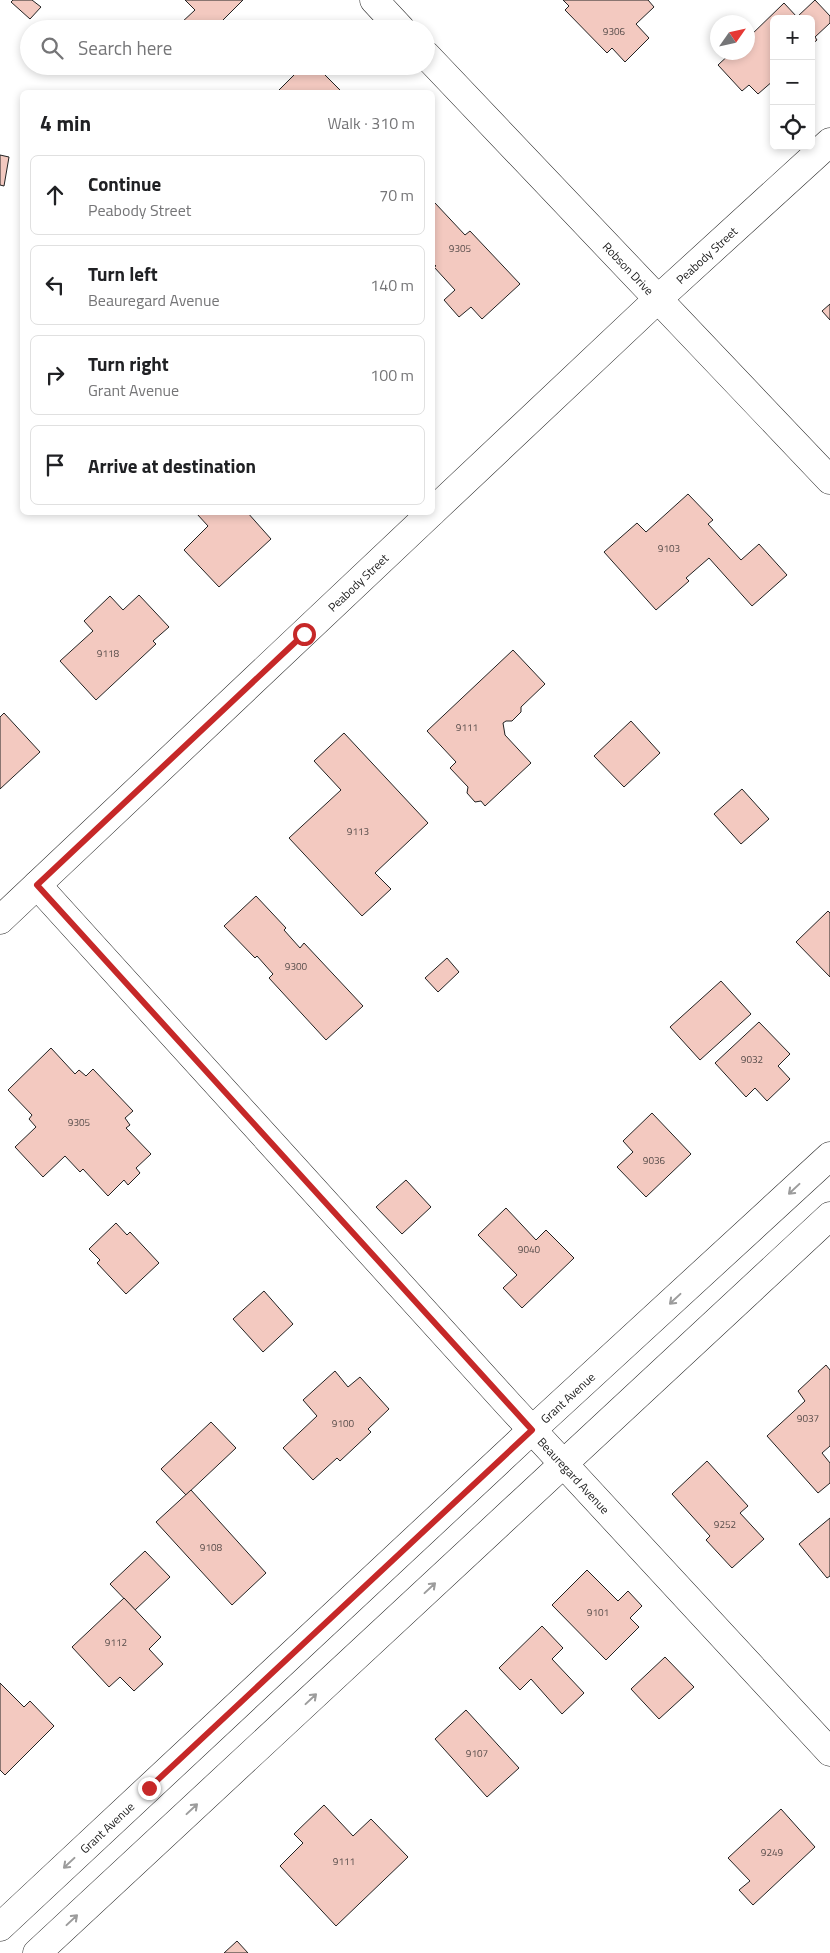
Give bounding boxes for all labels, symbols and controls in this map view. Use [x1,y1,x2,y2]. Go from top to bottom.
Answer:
north arrow [710,15,755,60]
map controls [770,15,815,150]
button: + [770,15,815,60]
search box [20,20,435,75]
house number: 9306 [603,24,626,39]
text: Search here [78,33,172,62]
icon: search [38,34,66,62]
button: − [770,60,815,105]
button: locate [770,105,815,150]
text: 4 min [40,107,91,139]
text: Walk · 310 m [327,111,415,135]
text: Continue [88,169,161,198]
icon: ahead [41,181,69,209]
text: 70 m [379,183,414,207]
text: Peabody Street [88,198,191,222]
street label: Peabody Street [671,221,742,288]
street label: Robson Drive [599,237,659,299]
house number: 9305 [449,241,472,256]
text: Turn left [88,259,158,288]
icon: left [41,271,69,299]
text: 140 m [370,273,414,297]
text: Beauregard Avenue [88,288,220,312]
text: Turn right [88,349,169,378]
icon: right [41,361,69,389]
text: 100 m [370,363,414,387]
text: Grant Avenue [88,378,179,402]
icon: arrive [41,451,69,479]
text: Arrive at destination [88,451,256,480]
house number: 9103 [658,541,680,556]
street label: Peabody Street [323,548,393,616]
route start [293,623,316,646]
house number: 9118 [97,646,120,661]
house number: 9111 [456,720,478,735]
house number: 9113 [347,824,369,839]
house number: 9300 [285,959,308,974]
house number: 9032 [741,1052,763,1067]
house number: 9305 [68,1115,91,1130]
house number: 9036 [643,1153,666,1168]
one-way arrow [788,1183,801,1195]
house number: 9040 [518,1242,541,1257]
one-way arrow [668,1293,681,1305]
street label: Grant Avenue [536,1367,599,1428]
house number: 9037 [797,1411,819,1426]
house number: 9100 [332,1416,355,1431]
street label: Beauregard Avenue [534,1433,614,1518]
house number: 9252 [714,1517,736,1532]
house number: 9108 [200,1540,223,1555]
one-way arrow [423,1582,436,1594]
house number: 9101 [587,1605,609,1620]
house number: 9112 [105,1635,127,1650]
one-way arrow [304,1693,317,1705]
house number: 9107 [466,1746,488,1761]
route end [138,1777,161,1800]
street label: Grant Avenue [75,1797,138,1858]
one-way arrow [185,1803,198,1815]
house number: 9249 [761,1845,784,1860]
house number: 9111 [333,1854,355,1869]
one-way arrow [63,1857,75,1869]
one-way arrow [66,1914,79,1926]

